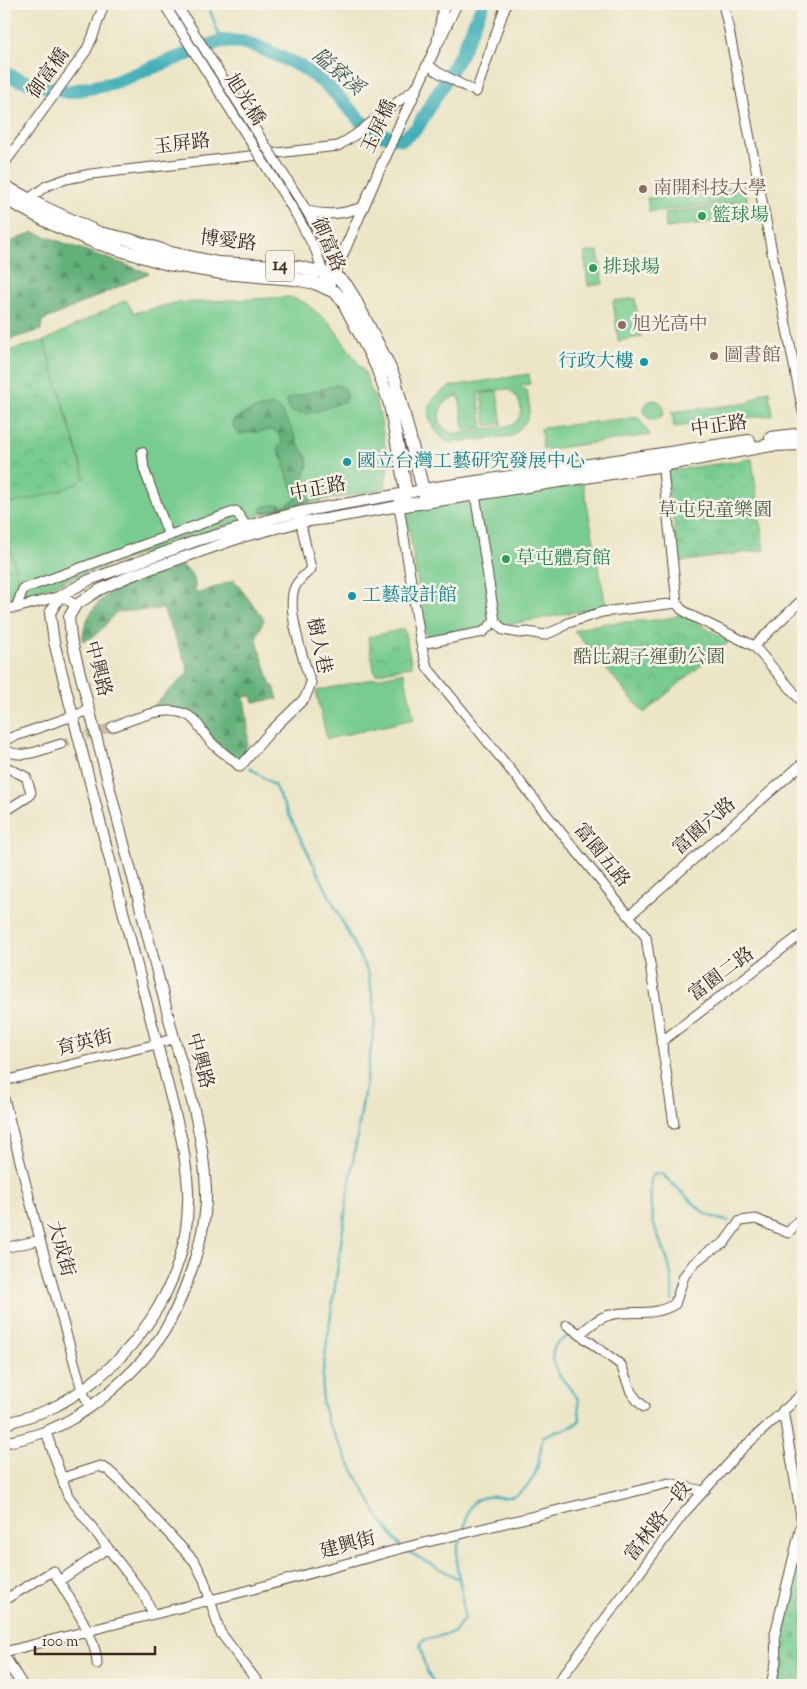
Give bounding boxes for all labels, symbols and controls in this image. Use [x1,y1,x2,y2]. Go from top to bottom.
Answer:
street label: 御富橋 [21,43,77,105]
water label: 隘寮溪 [305,43,371,105]
street label: 旭光橋 [217,69,271,131]
street label: 玉屏橋 [356,95,404,159]
street label: 玉屏路 [152,128,212,162]
place label: 南開科技大學 [653,176,767,203]
marker: 南開科技大學 [637,183,649,195]
place label: 籃球場 [712,203,769,230]
marker: 籃球場 [696,210,708,222]
street label: 御富路 [303,213,351,277]
street label: 博愛路 [198,225,258,259]
road number: 14 [266,250,294,282]
place label: 排球場 [603,255,660,282]
marker: 排球場 [587,262,599,274]
place label: 旭光高中 [632,312,708,339]
marker: 旭光高中 [616,319,628,331]
place label: 圖書館 [724,343,781,370]
place label: 行政大樓 [558,349,634,376]
marker: 圖書館 [708,350,720,362]
marker: 行政大樓 [638,356,650,368]
street label: 中正路 [689,410,749,444]
place label: 國立台灣工藝研究發展中心 [357,449,585,476]
marker: 國立台灣工藝研究發展中心 [341,456,353,468]
street label: 中正路 [287,471,349,509]
park label: 草屯兒童樂園 [658,498,772,525]
place label: 草屯體育館 [516,546,611,573]
marker: 草屯體育館 [500,553,512,565]
place label: 工藝設計館 [362,583,457,610]
marker: 工藝設計館 [346,590,358,602]
street label: 樹人巷 [299,615,337,677]
street label: 中興路 [77,638,117,700]
park label: 酷比親子運動公園 [573,645,725,672]
street label: 富園六路 [667,792,743,862]
street label: 富園五路 [567,818,635,894]
street label: 富園二路 [684,941,760,1009]
street label: 育英街 [54,1024,116,1064]
street label: 中興路 [179,1030,219,1092]
street label: 大成街 [40,1218,80,1280]
street label: 富林路一段 [619,1476,699,1568]
street label: 建興街 [317,1526,379,1566]
scale bar [35,1624,155,1656]
text: 100 m [42,1632,79,1653]

